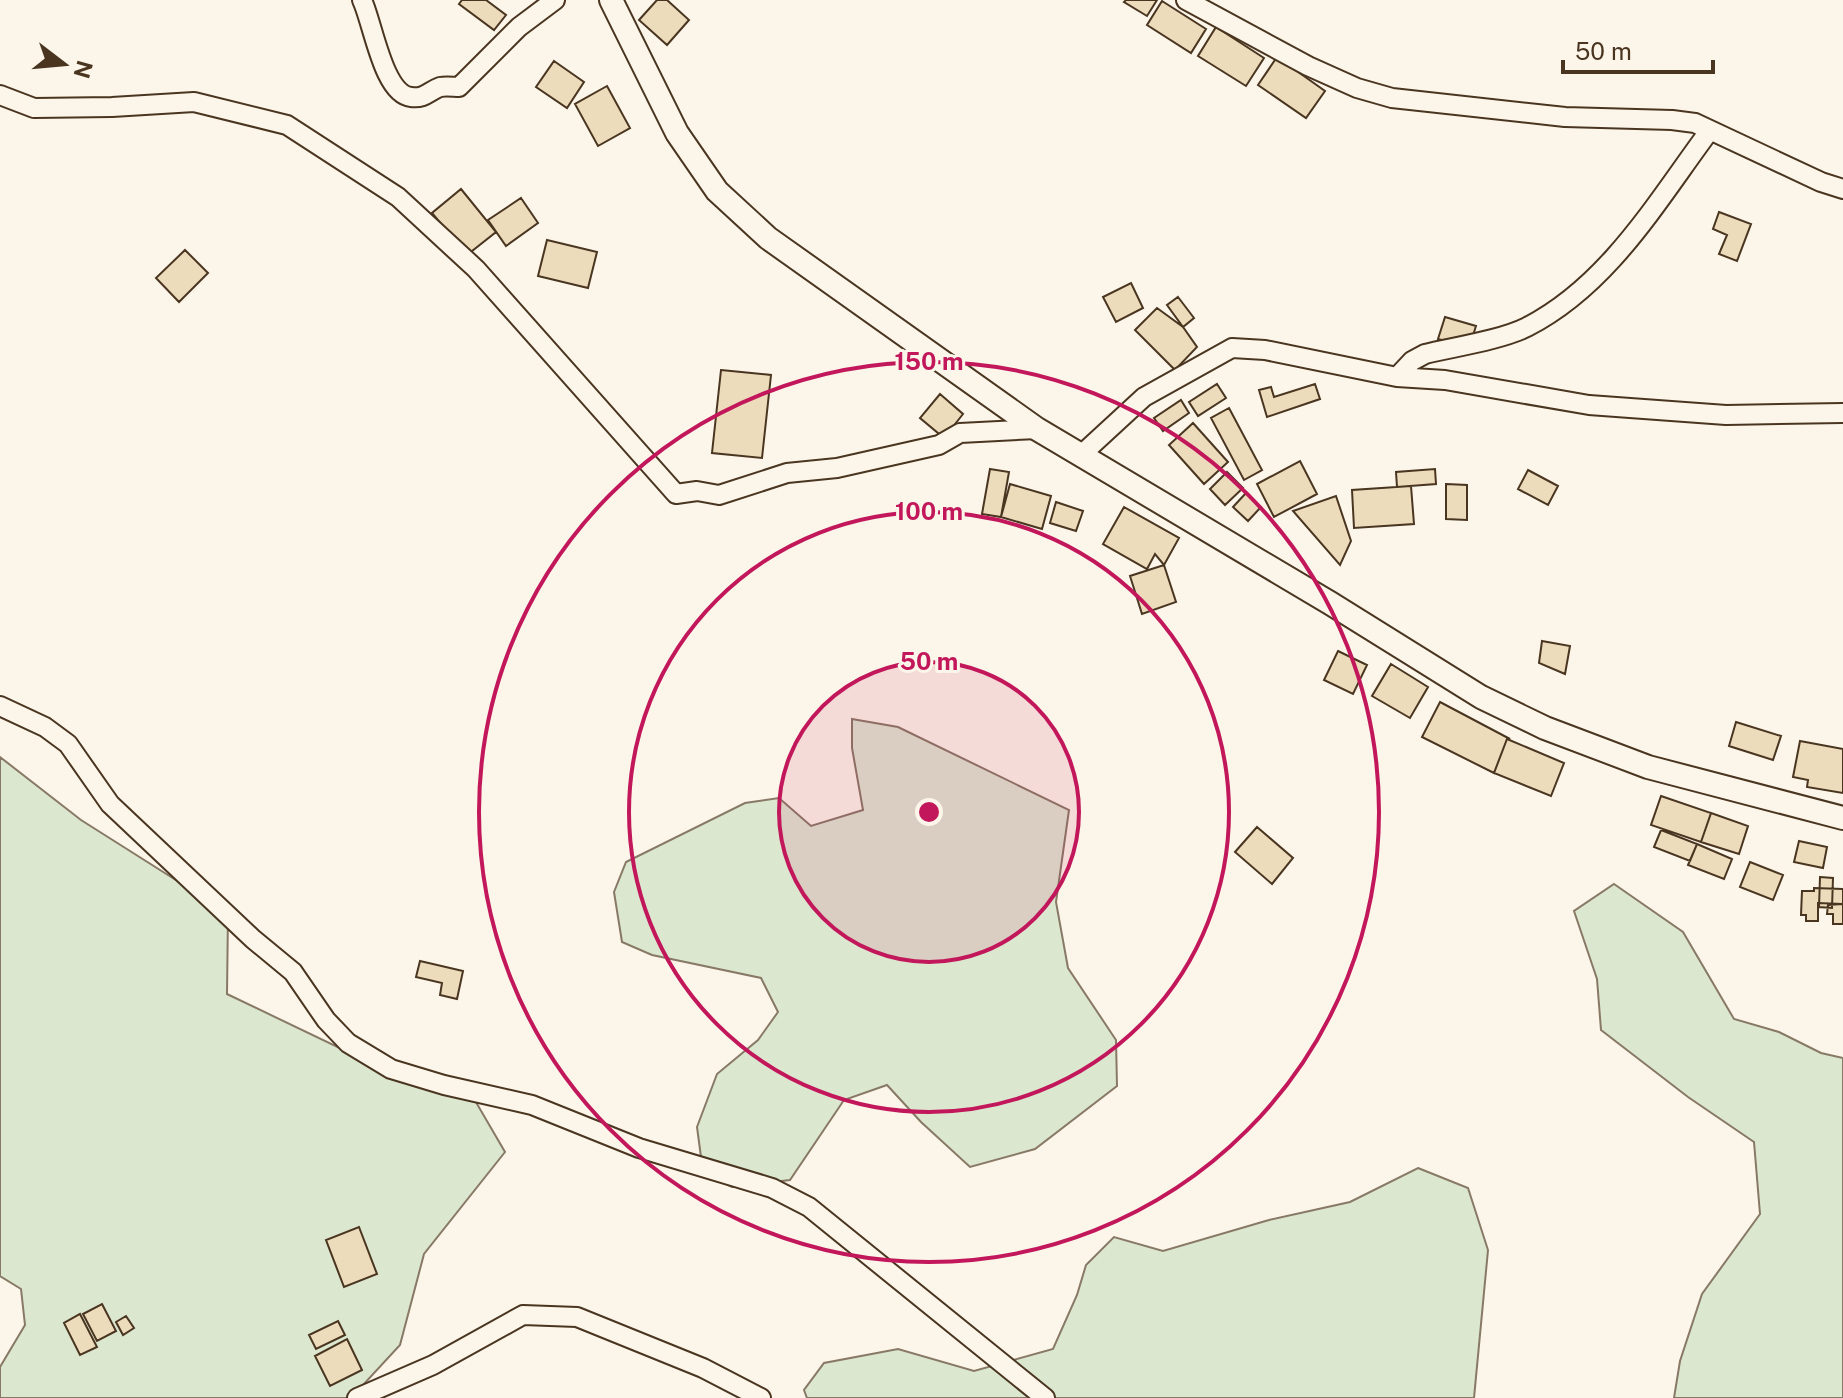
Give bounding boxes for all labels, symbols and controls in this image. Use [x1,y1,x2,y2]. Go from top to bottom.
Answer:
north arrow [24,24,104,104]
scale bar [1563,24,1713,74]
text: 50 m [1575,37,1632,65]
text: N [68,58,98,81]
text: 150 m [895,347,963,375]
text: 100 m [895,497,963,525]
text: 50 m [900,647,958,675]
centre of rings [915,798,943,826]

